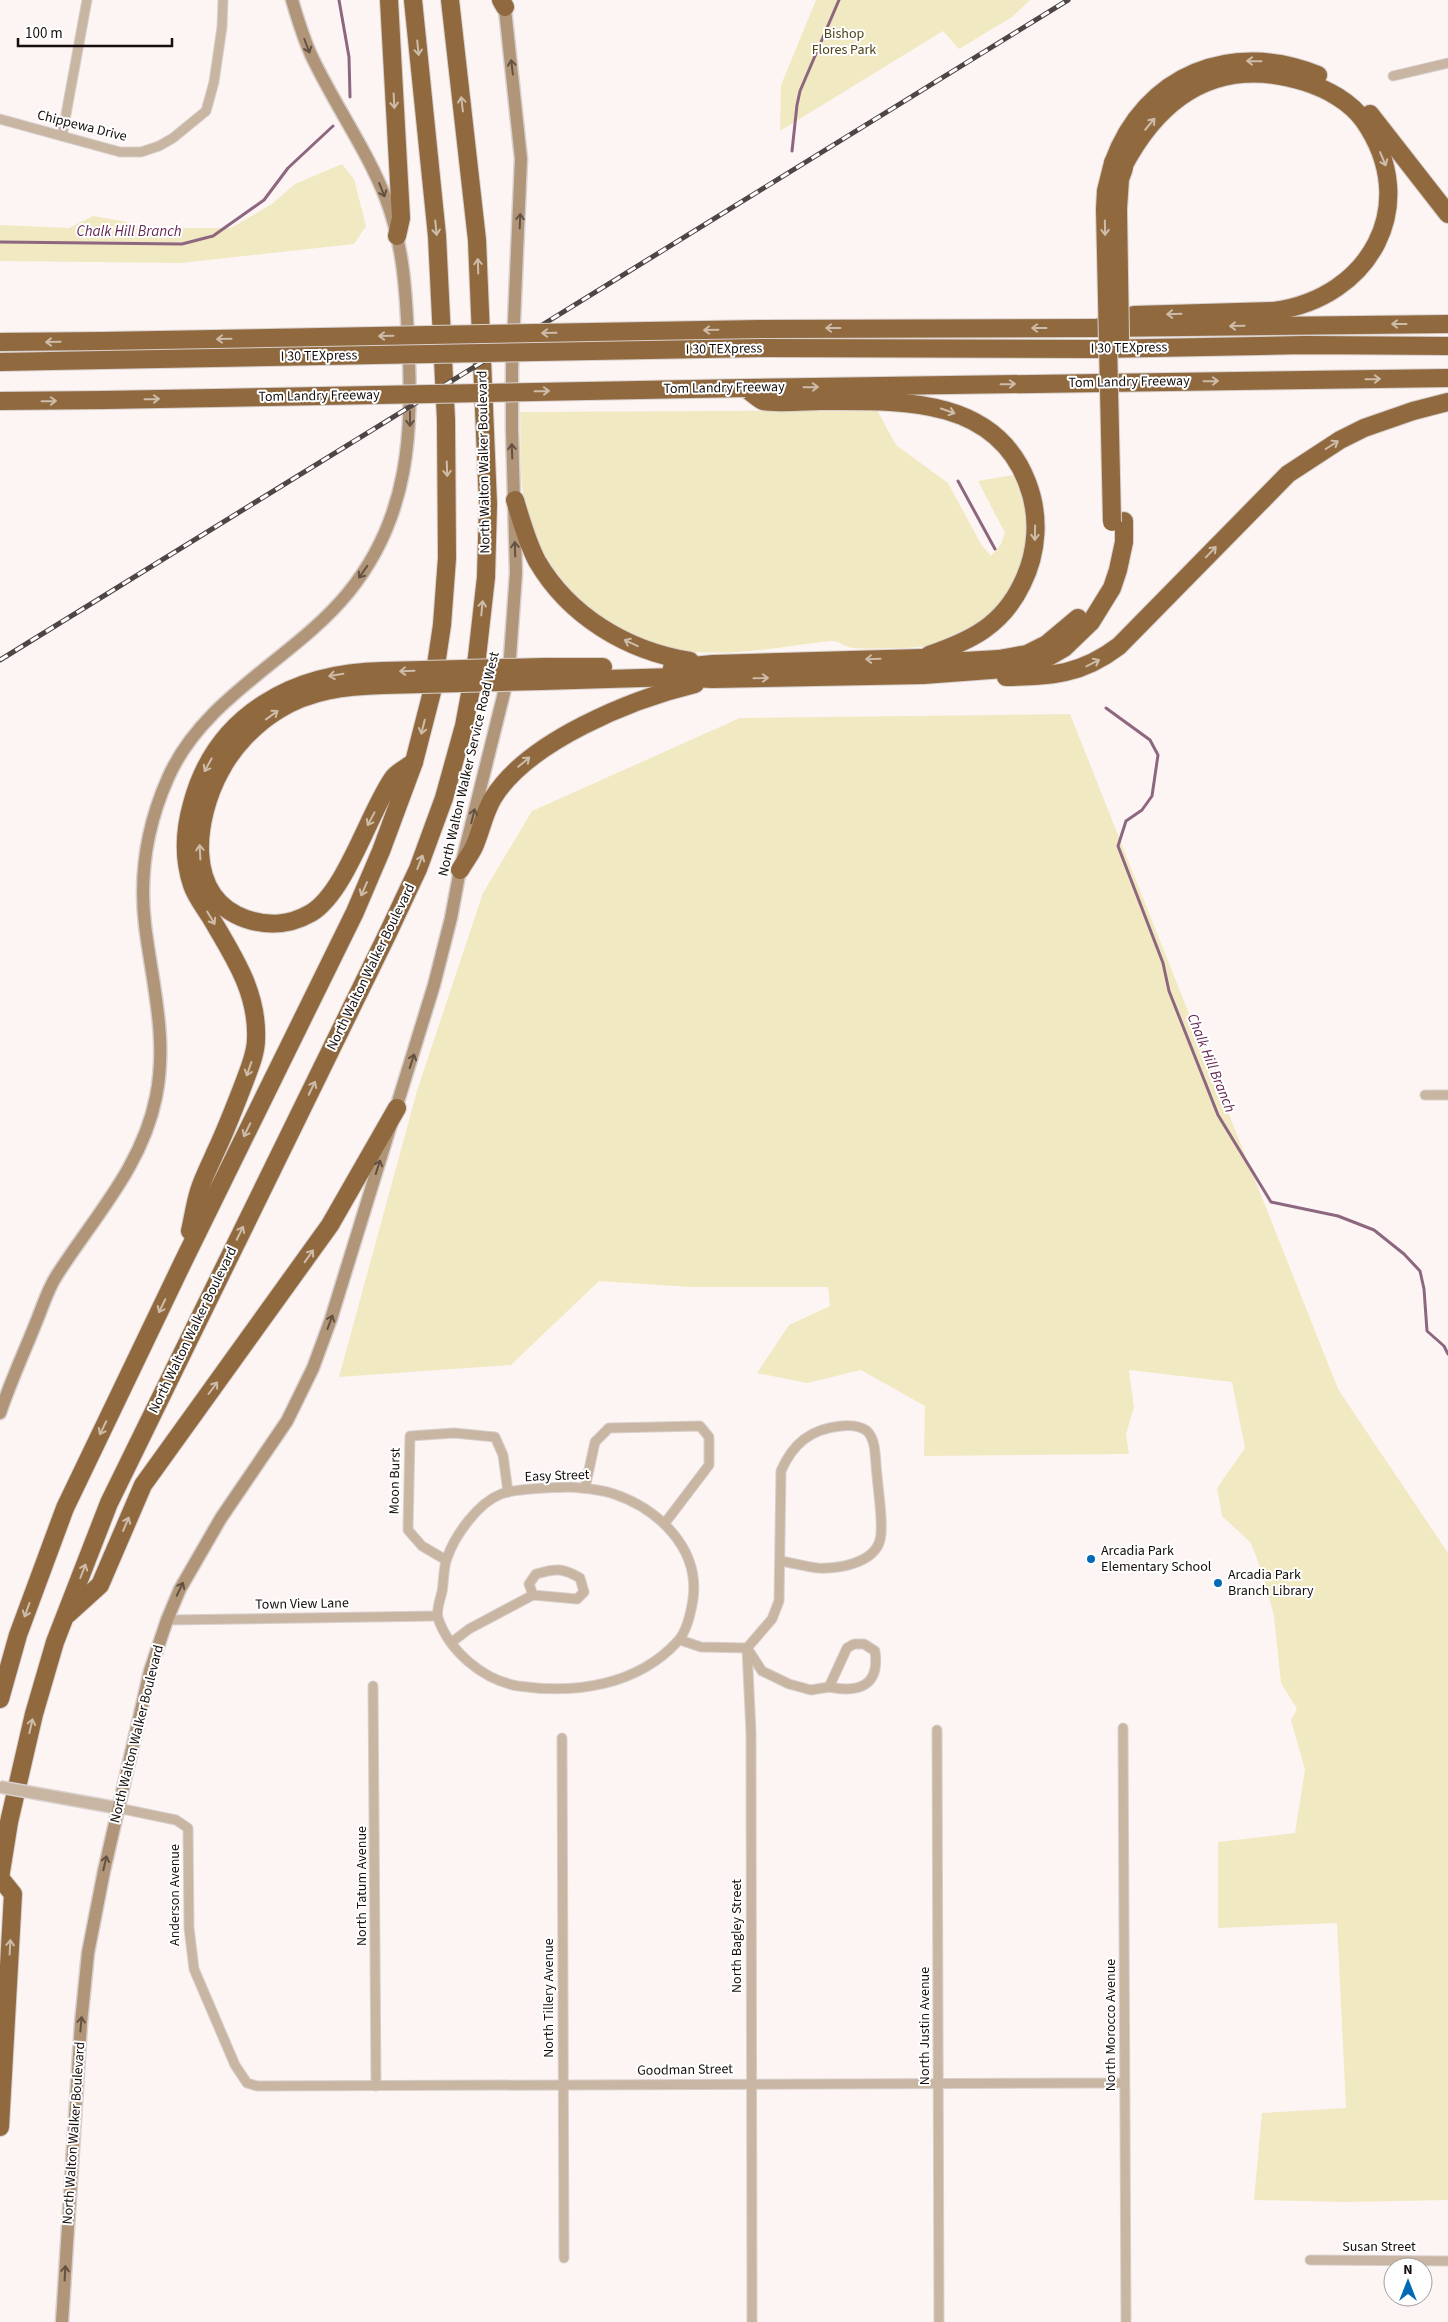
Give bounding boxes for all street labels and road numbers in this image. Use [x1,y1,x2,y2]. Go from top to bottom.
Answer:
street label: Chippewa Drive [35,105,129,147]
street label: I 30 TEXpress [1091,337,1168,359]
street label: I 30 TEXpress [686,338,763,360]
street label: I 30 TEXpress [281,345,358,367]
street label: North Walton Walker Boulevard [472,370,496,554]
street label: Tom Landry Freeway [1068,371,1190,393]
street label: Tom Landry Freeway [663,377,785,399]
street label: Tom Landry Freeway [258,385,380,407]
street label: North Walton Walker Service Road West [433,650,505,878]
street label: North Walton Walker Boulevard [322,880,420,1054]
street label: North Walton Walker Boulevard [144,1243,242,1417]
street label: Moon Burst [384,1447,406,1515]
street label: Easy Street [524,1465,590,1487]
street label: Town View Lane [255,1593,349,1615]
street label: North Walton Walker Boulevard [105,1643,169,1825]
street label: North Tatum Avenue [352,1826,372,1946]
street label: Anderson Avenue [165,1844,185,1946]
street label: North Bagley Street [727,1879,747,1993]
street label: North Tillery Avenue [539,1938,559,2058]
street label: North Morocco Avenue [1101,1959,1121,2091]
street label: North Justin Avenue [915,1967,935,2085]
street label: North Walton Walker Boulevard [58,2041,90,2225]
street label: Goodman Street [637,2059,733,2081]
street label: Susan Street [1342,2237,1416,2257]

